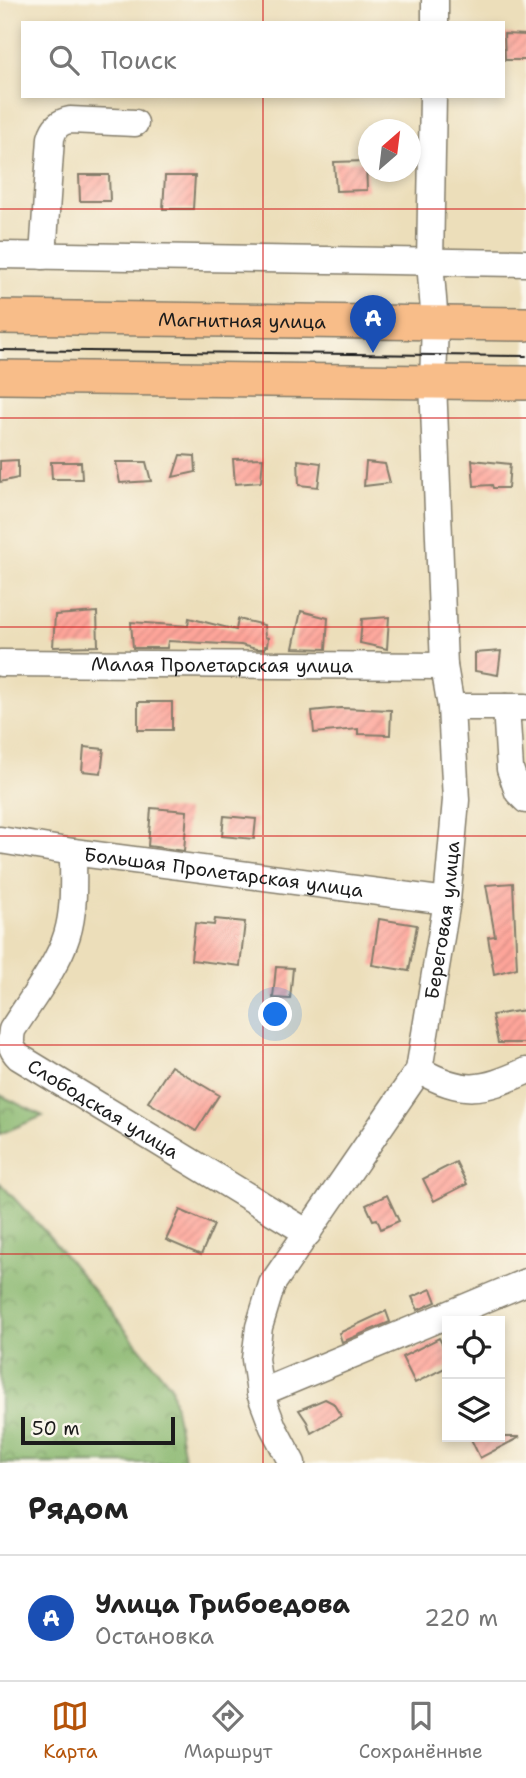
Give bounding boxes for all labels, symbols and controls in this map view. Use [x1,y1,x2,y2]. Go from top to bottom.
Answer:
search box [21,21,505,98]
icon: search [45,41,83,79]
text: Поиск [101,42,177,77]
north arrow [358,119,421,182]
pin: A [350,295,396,353]
street label: Магнитная улица [158,307,326,334]
street label: Малая Пролетарская улица [91,652,353,678]
street label: Береговая улица [419,840,465,1001]
street label: Большая Пролетарская улица [82,842,365,903]
your location [258,997,292,1031]
street label: Слободская улица [23,1053,184,1165]
map controls [442,1316,505,1442]
button: locate [442,1316,505,1379]
button: layers [442,1379,505,1442]
scale bar [21,1414,175,1446]
text: 50 m [32,1416,80,1441]
text: Рядом [28,1488,128,1529]
text: Улица Грибоедова [95,1586,350,1621]
text: A [42,1603,60,1633]
text: 220 m [424,1603,498,1633]
text: Остановка [95,1621,214,1651]
tab: Карта [43,1697,98,1764]
tab: Маршрут [184,1697,272,1764]
tab: Сохранённые [359,1697,483,1764]

